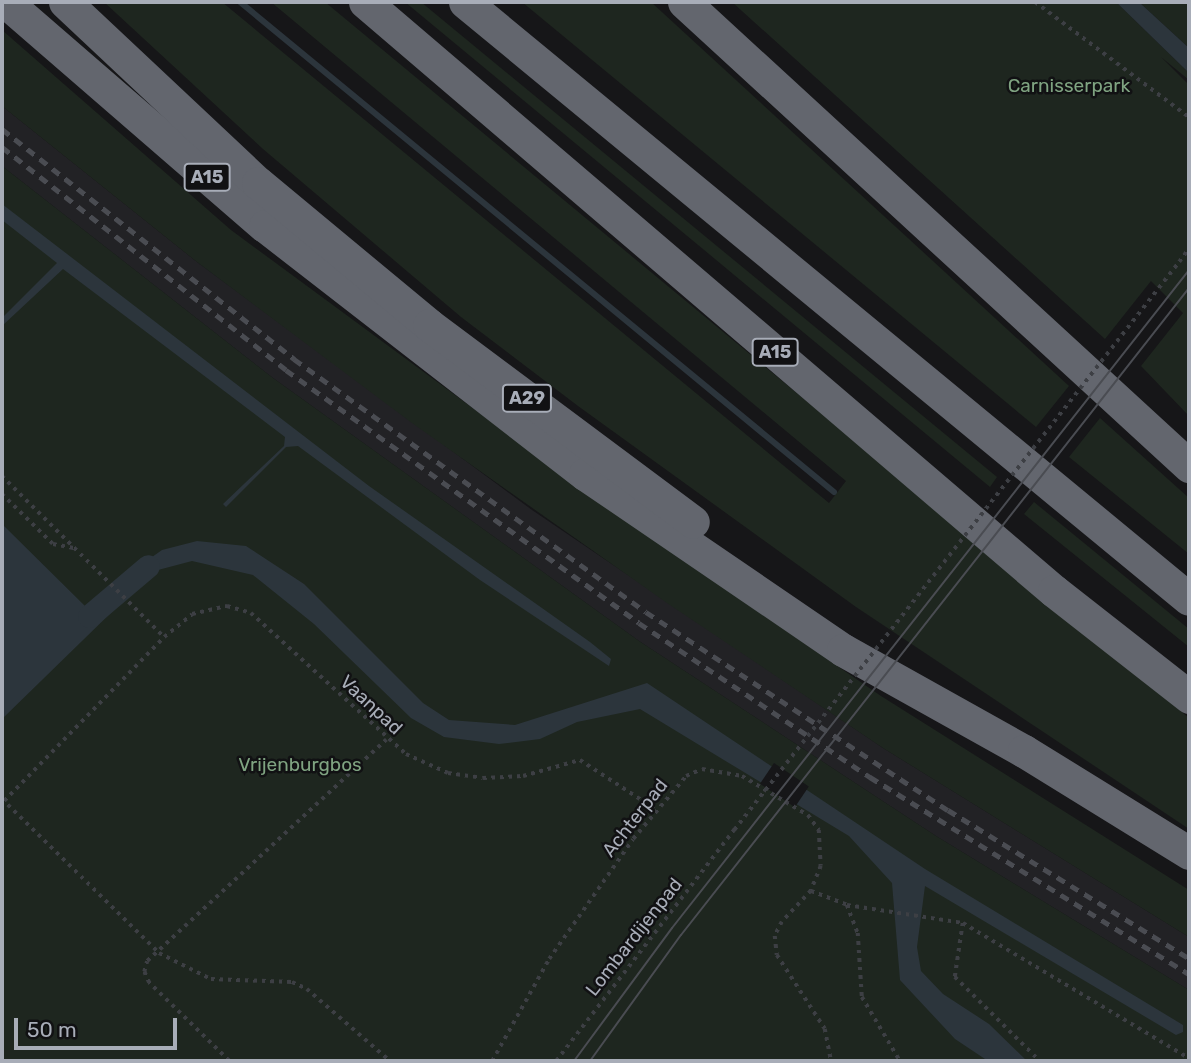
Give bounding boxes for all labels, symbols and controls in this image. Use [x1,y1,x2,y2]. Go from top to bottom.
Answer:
park label: Carnisserpark [1008,75,1130,97]
road number: A15 [182,162,232,192]
road number: A15 [750,338,800,366]
road number: A29 [501,384,553,412]
street label: Vaanpad [335,670,407,740]
park label: Vrijenburgbos [238,754,362,776]
street label: Achterpad [597,774,673,862]
street label: Lombardijenpad [581,874,687,1000]
scale bar [18,1004,180,1048]
text: 50 m [27,1017,77,1042]

